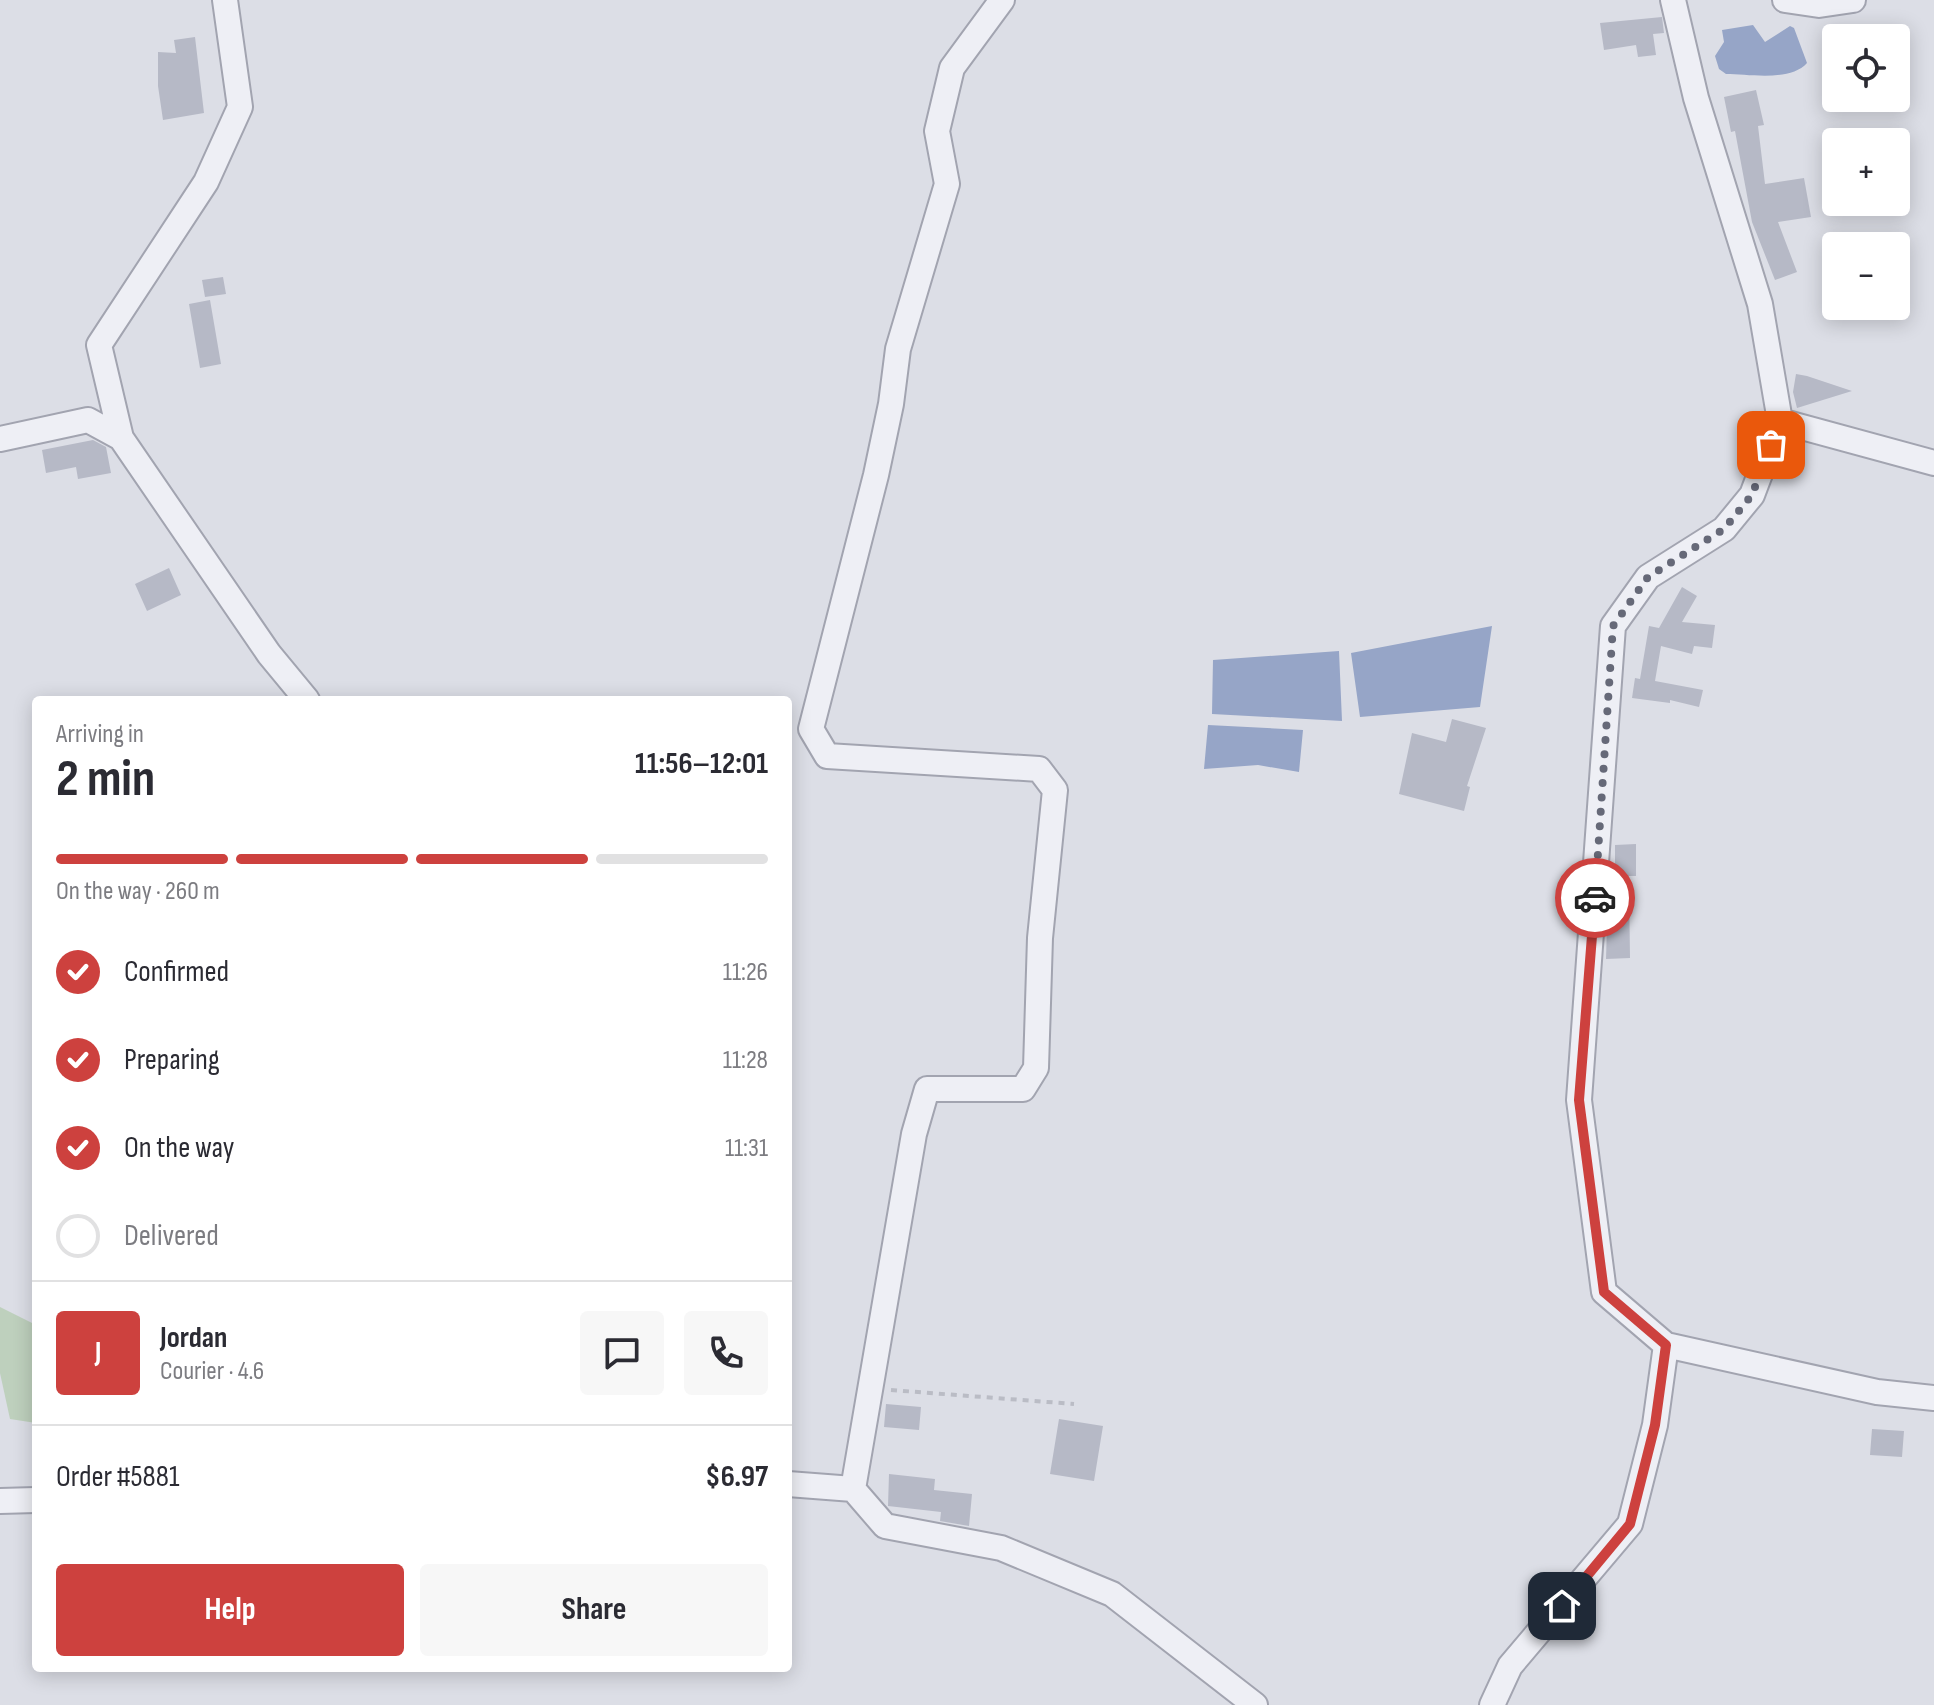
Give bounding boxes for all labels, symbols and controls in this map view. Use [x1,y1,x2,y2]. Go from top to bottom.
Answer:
map controls [1822,24,1910,320]
button: locate [1822,24,1910,112]
button: + [1822,128,1910,216]
button: − [1822,232,1910,320]
pin [1737,411,1805,479]
icon: bag [1749,423,1793,467]
text: Arriving in [56,719,144,750]
text: 11:56–12:01 [635,746,768,782]
text: 2 min [56,748,155,811]
courier [1555,858,1635,938]
text: On the way · 260 m [56,876,220,907]
icon: car [1573,876,1617,920]
icon: check [56,950,100,994]
text: Confirmed [124,954,229,990]
text: 11:26 [723,957,768,988]
icon: check [56,1038,100,1082]
text: Preparing [124,1042,220,1078]
text: 11:28 [723,1045,768,1076]
icon: check [56,1126,100,1170]
text: On the way [124,1130,234,1166]
text: 11:31 [725,1133,768,1164]
text: Delivered [124,1218,219,1254]
button: chat [580,1311,664,1395]
button: phone [684,1311,768,1395]
text: Jordan [160,1320,227,1356]
text: J [95,1335,101,1371]
text: Courier · 4.6 [160,1356,264,1387]
text: Order #5881 [56,1459,179,1495]
text: $6.97 [705,1459,768,1495]
button: Help [56,1564,404,1656]
button: Share [420,1564,768,1656]
pin [1528,1572,1596,1640]
icon: home [1540,1584,1584,1628]

